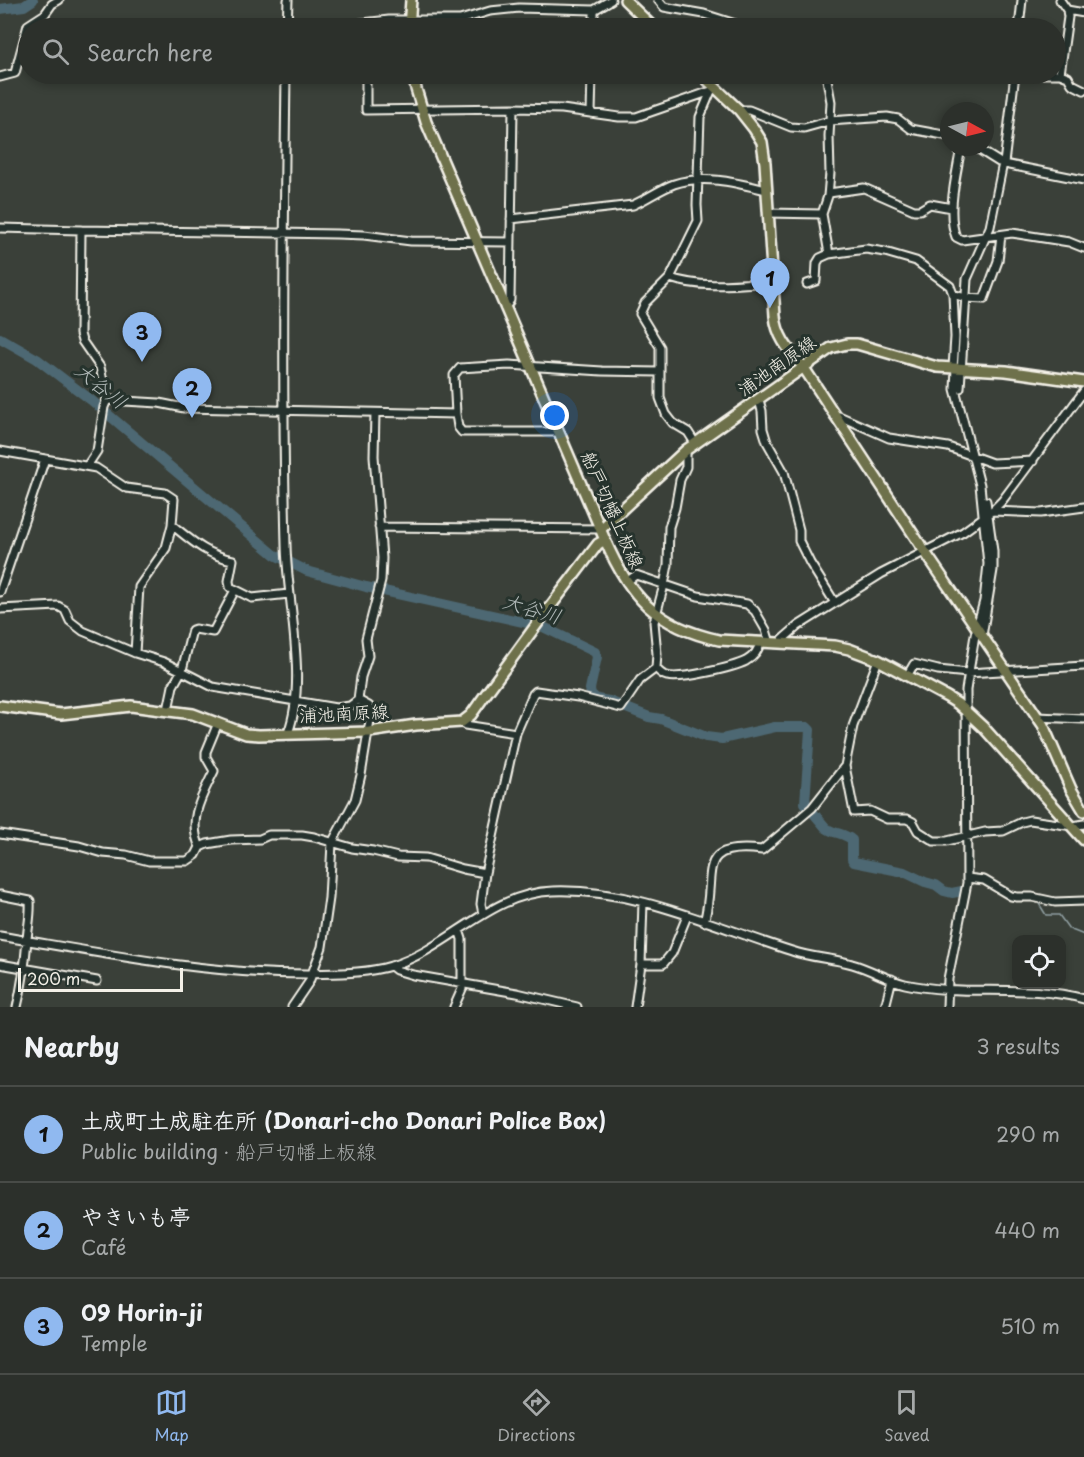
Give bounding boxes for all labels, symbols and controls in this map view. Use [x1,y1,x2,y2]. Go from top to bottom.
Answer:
search box [18,18,1066,84]
icon: search [39,35,72,68]
text: Search here [87,35,213,68]
north arrow [940,102,994,156]
pin: 1 [750,258,790,308]
pin: 3 [122,312,162,362]
street label: 浦池南原線 [732,328,821,402]
water label: 大谷川 [69,355,134,416]
pin: 2 [172,368,212,418]
your location [540,401,569,430]
street label: 船戸切幡上板線 [575,446,651,572]
water label: 大谷川 [499,585,565,631]
street label: 浦池南原線 [298,697,390,728]
map controls [1012,935,1066,989]
button: locate [1012,935,1066,989]
scale bar [18,965,183,992]
text: 200 m [27,966,80,990]
text: Nearby [24,1027,119,1066]
text: 3 results [977,1031,1060,1061]
text: 土成町土成駐在所 (Donari-cho Donari Police Box) [81,1103,606,1136]
text: 1 [39,1119,48,1149]
text: 290 m [996,1119,1060,1149]
text: Public building · 船戸切幡上板線 [81,1136,376,1166]
text: やきいも亭 [81,1199,191,1232]
text: 2 [36,1215,51,1245]
text: 440 m [995,1215,1060,1245]
text: Café [81,1232,126,1262]
text: 09 Horin-ji [81,1295,203,1328]
text: 3 [37,1311,50,1341]
text: 510 m [1000,1311,1060,1341]
text: Temple [81,1328,148,1358]
tab: Map [154,1386,189,1446]
tab: Directions [497,1386,575,1446]
tab: Saved [884,1386,930,1446]

